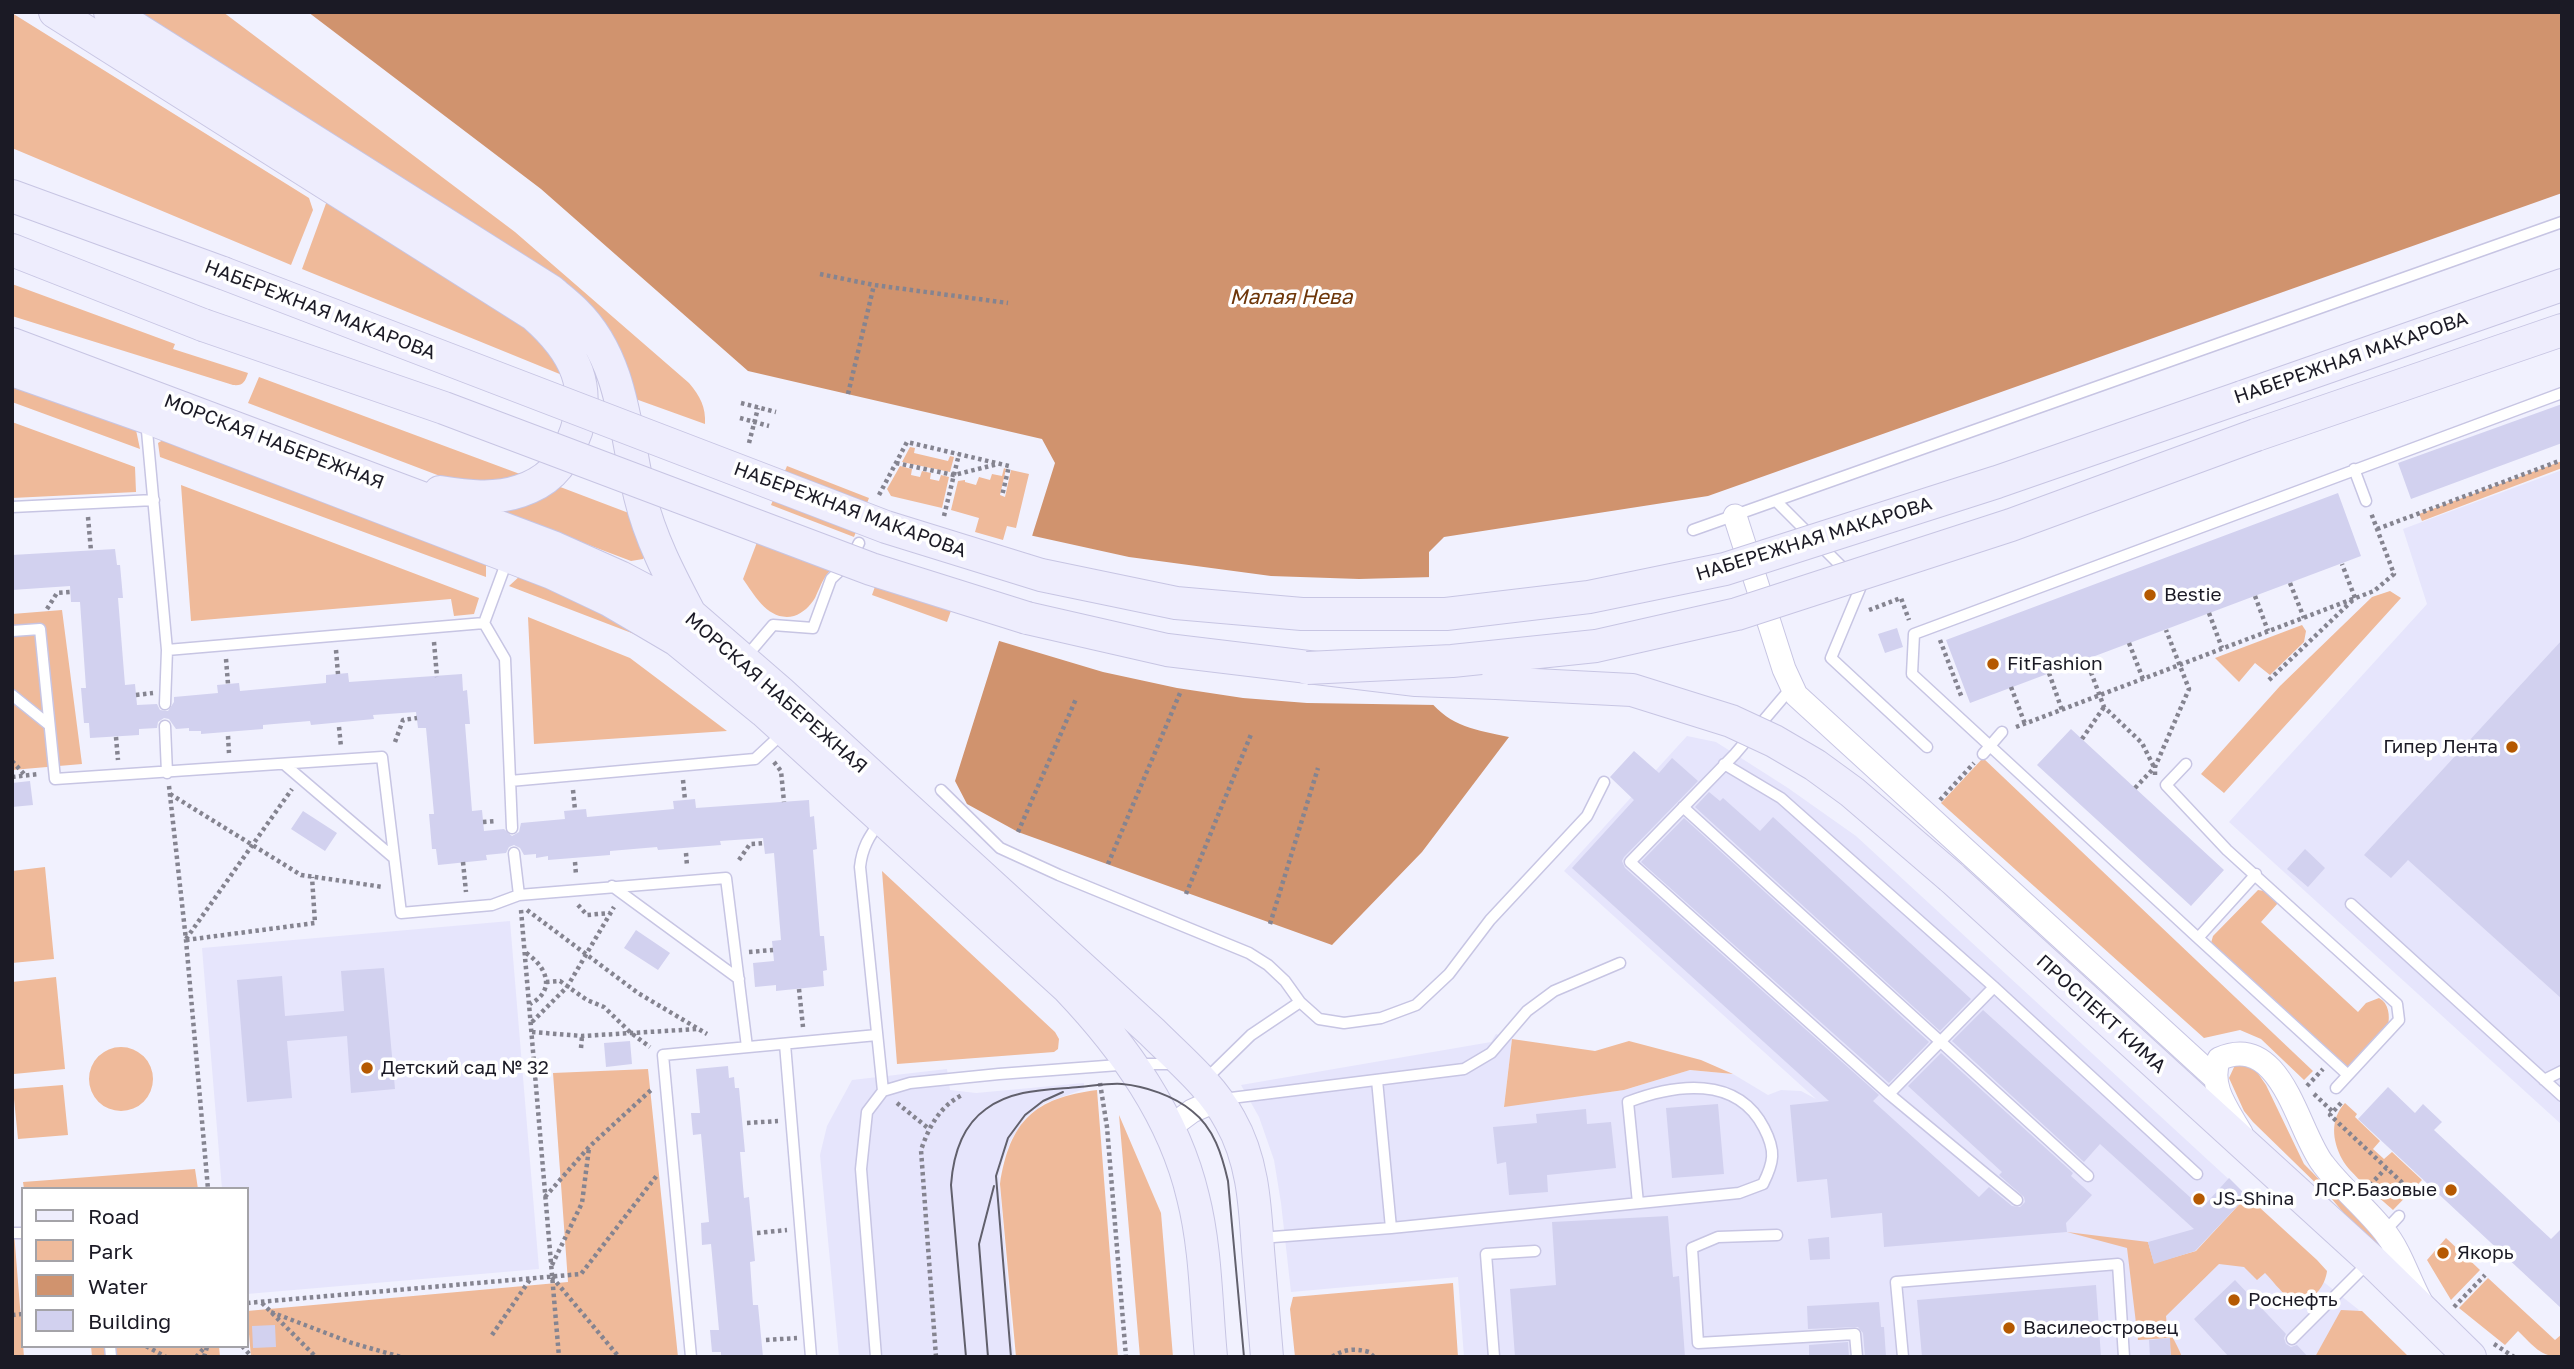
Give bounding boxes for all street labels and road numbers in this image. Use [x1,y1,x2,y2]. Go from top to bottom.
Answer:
street label: НАБЕРЕЖНАЯ МАКАРОВА [201,255,439,365]
street label: НАБЕРЕЖНАЯ МАКАРОВА [2231,307,2471,409]
street label: МОРСКАЯ НАБЕРЕЖНАЯ [161,389,387,495]
street label: НАБЕРЕЖНАЯ МАКАРОВА [731,457,969,563]
street label: НАБЕРЕЖНАЯ МАКАРОВА [1693,492,1935,586]
street label: МОРСКАЯ НАБЕРЕЖНАЯ [680,608,872,778]
street label: ПРОСПЕКТ КИМА [2032,950,2170,1078]

